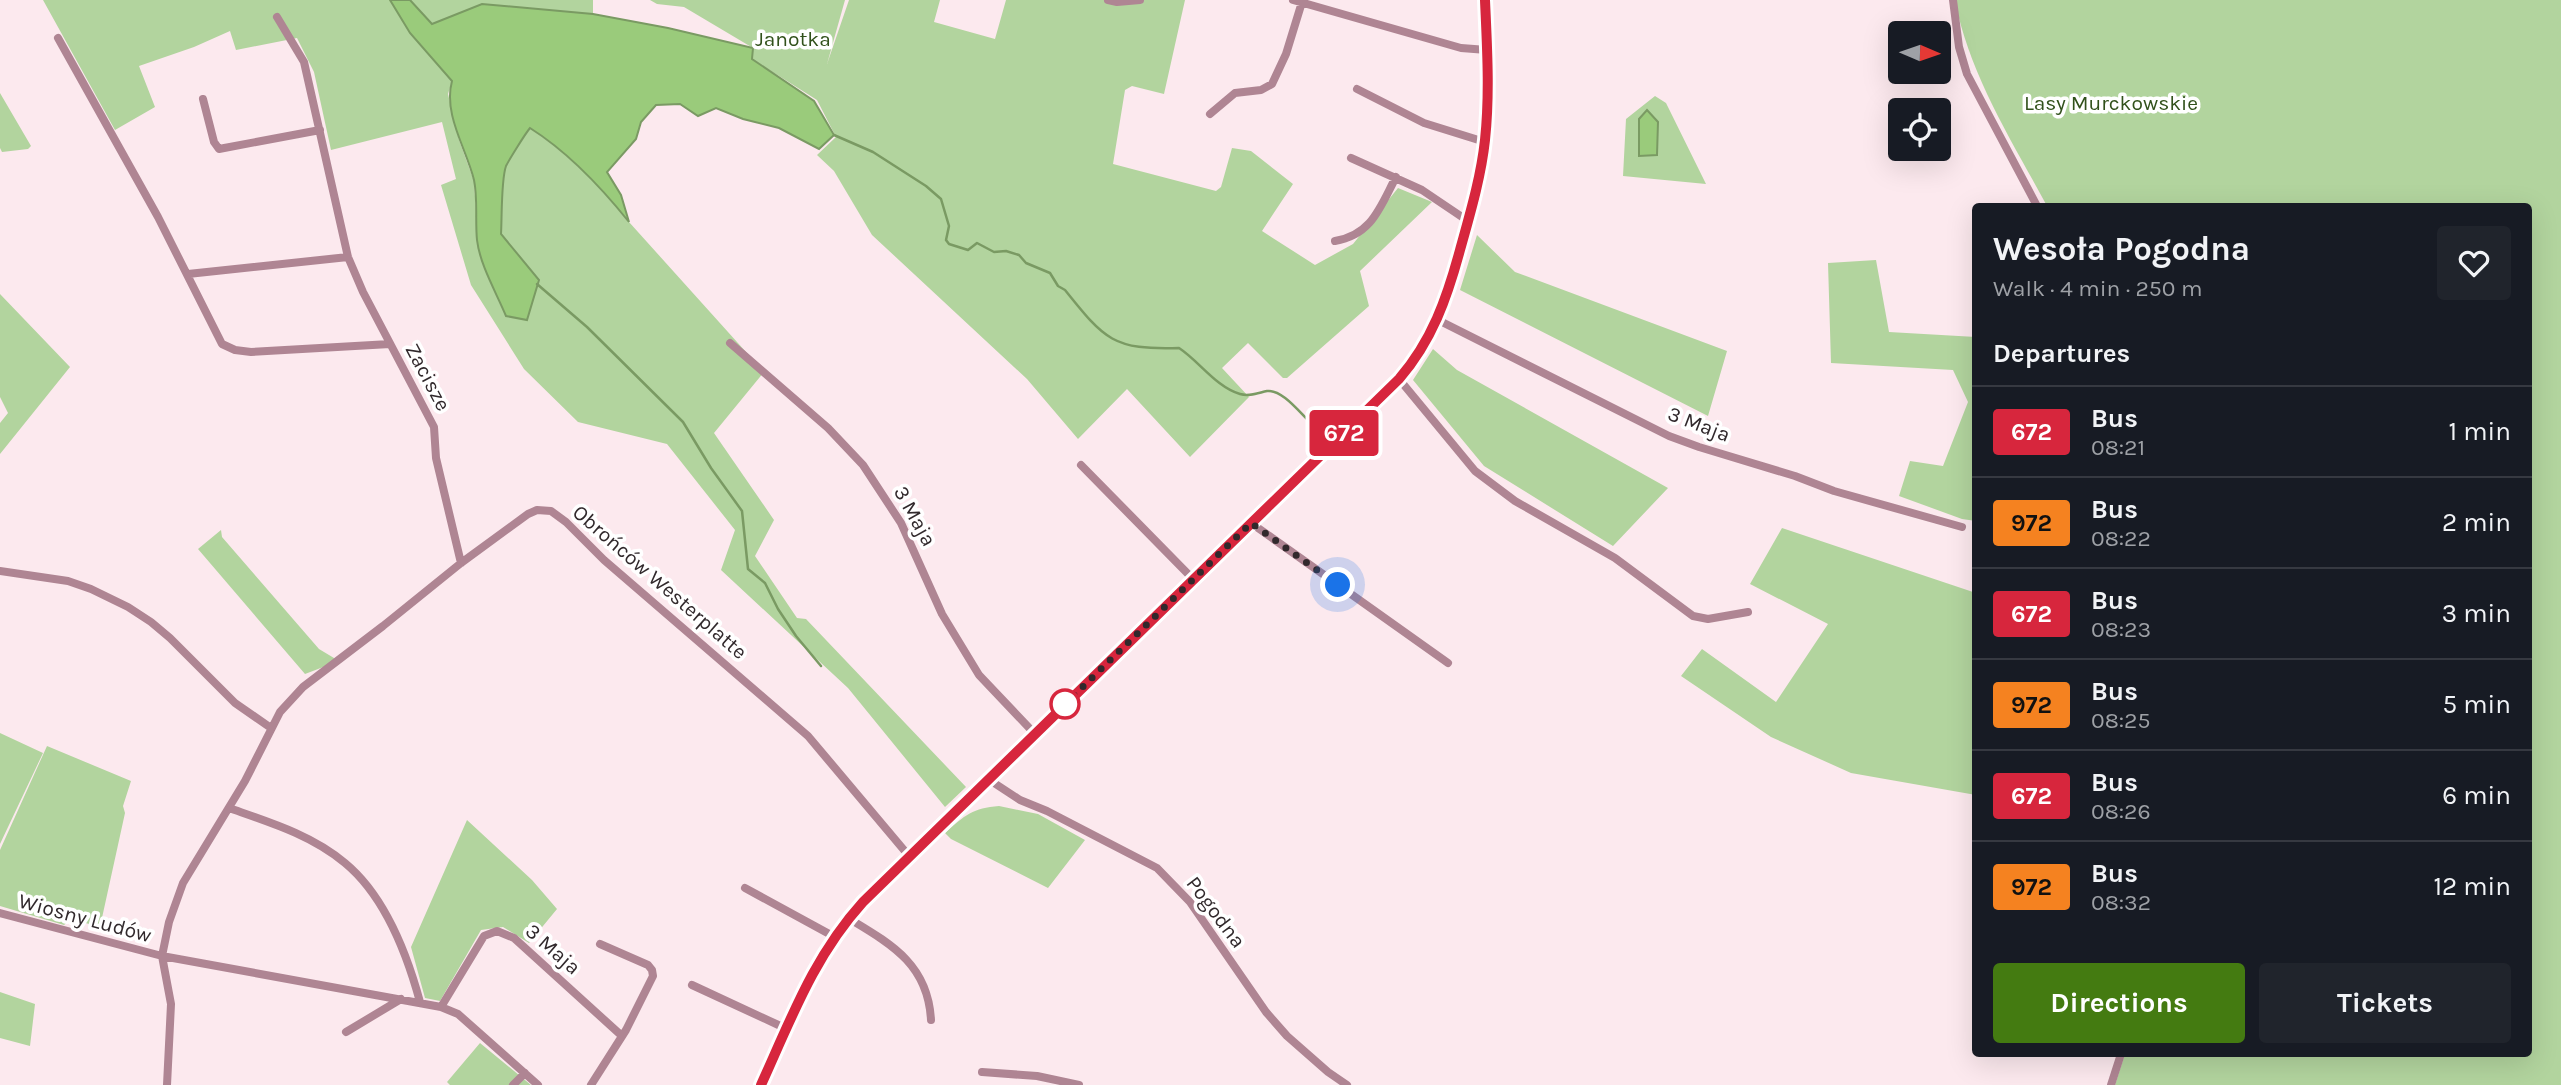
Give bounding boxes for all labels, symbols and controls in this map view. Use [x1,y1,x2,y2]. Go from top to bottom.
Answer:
north arrow [1888,21,1951,84]
map controls [1888,21,1951,161]
park label: Janotka [755,27,831,51]
park label: Lasy Murckowskie [2024,91,2198,115]
button: locate [1888,98,1951,161]
button: heart [2437,226,2511,300]
text: Wesoła Pogodna [1993,230,2250,268]
text: Walk · 4 min · 250 m [1993,275,2202,302]
text: Departures [1993,338,2130,369]
street label: Zacisze [400,339,456,415]
street label: 3 Maja [1664,401,1734,447]
text: Bus [2091,403,2138,434]
line badge: 672 [1304,410,1384,456]
text: 1 min [2448,416,2511,447]
text: 672 [2011,418,2052,446]
text: 672 [1323,419,1365,447]
text: 08:21 [2091,434,2145,461]
street label: 3 Maja [889,482,941,550]
text: Bus [2091,494,2138,525]
street label: Obrońców Westerplatte [568,500,752,664]
text: 2 min [2442,507,2511,538]
text: 972 [2011,509,2052,537]
text: 08:22 [2091,525,2151,552]
your location [1320,567,1355,602]
text: Bus [2091,585,2138,616]
text: 3 min [2442,598,2511,629]
text: 672 [2011,600,2052,628]
text: 08:23 [2091,616,2151,643]
text: Bus [2091,676,2138,707]
unlabelled marker [1050,689,1080,719]
text: 5 min [2442,689,2511,720]
text: 972 [2011,691,2052,719]
text: 08:25 [2091,707,2150,734]
text: Bus [2091,767,2138,798]
text: 6 min [2442,780,2511,811]
text: 672 [2011,782,2052,810]
text: 08:26 [2091,798,2151,825]
text: Bus [2091,858,2138,889]
text: 12 min [2433,871,2511,902]
street label: Pogodna [1181,872,1251,952]
text: 972 [2011,873,2052,901]
street label: Wiosny Ludów [16,889,154,947]
text: 08:32 [2091,889,2151,916]
street label: 3 Maja [521,919,585,979]
button: Directions [1993,963,2245,1043]
button: Tickets [2259,963,2511,1043]

